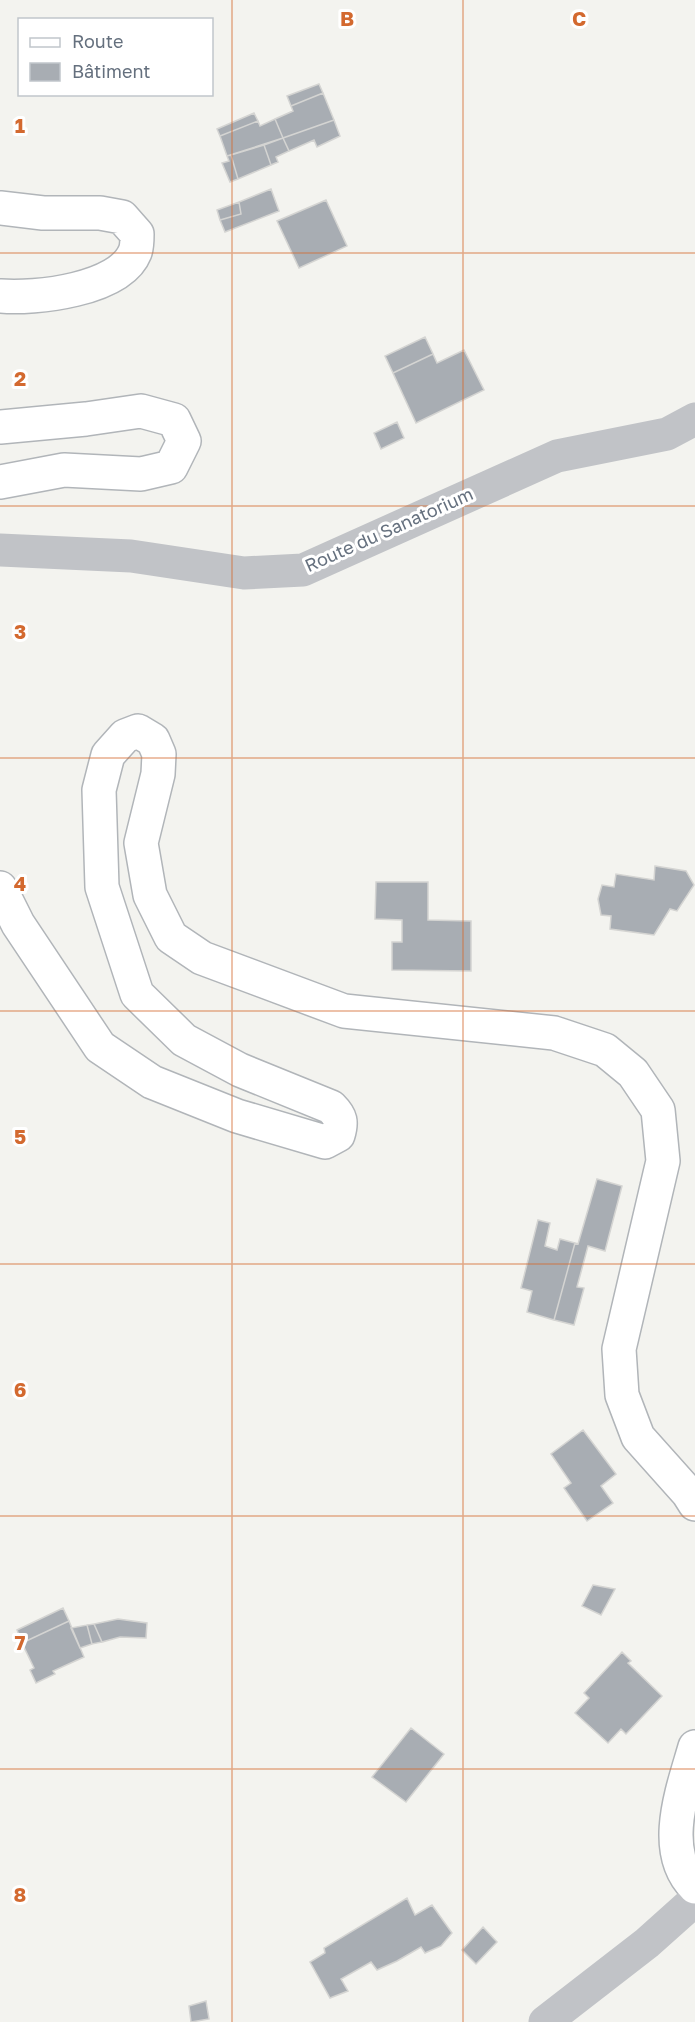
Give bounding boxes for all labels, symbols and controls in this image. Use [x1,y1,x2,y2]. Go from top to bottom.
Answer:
text: B [340,6,354,30]
text: C [572,6,586,30]
legend [18,18,213,96]
text: Route [72,30,123,52]
text: Bâtiment [72,60,151,82]
text: 1 [15,113,25,137]
text: 2 [14,366,26,390]
street label: Route du Sanatorium [301,482,476,576]
text: 3 [14,619,26,643]
text: 4 [14,871,26,895]
text: 5 [14,1124,26,1148]
text: 6 [14,1377,26,1401]
text: 7 [15,1630,26,1654]
text: 8 [14,1882,26,1906]

